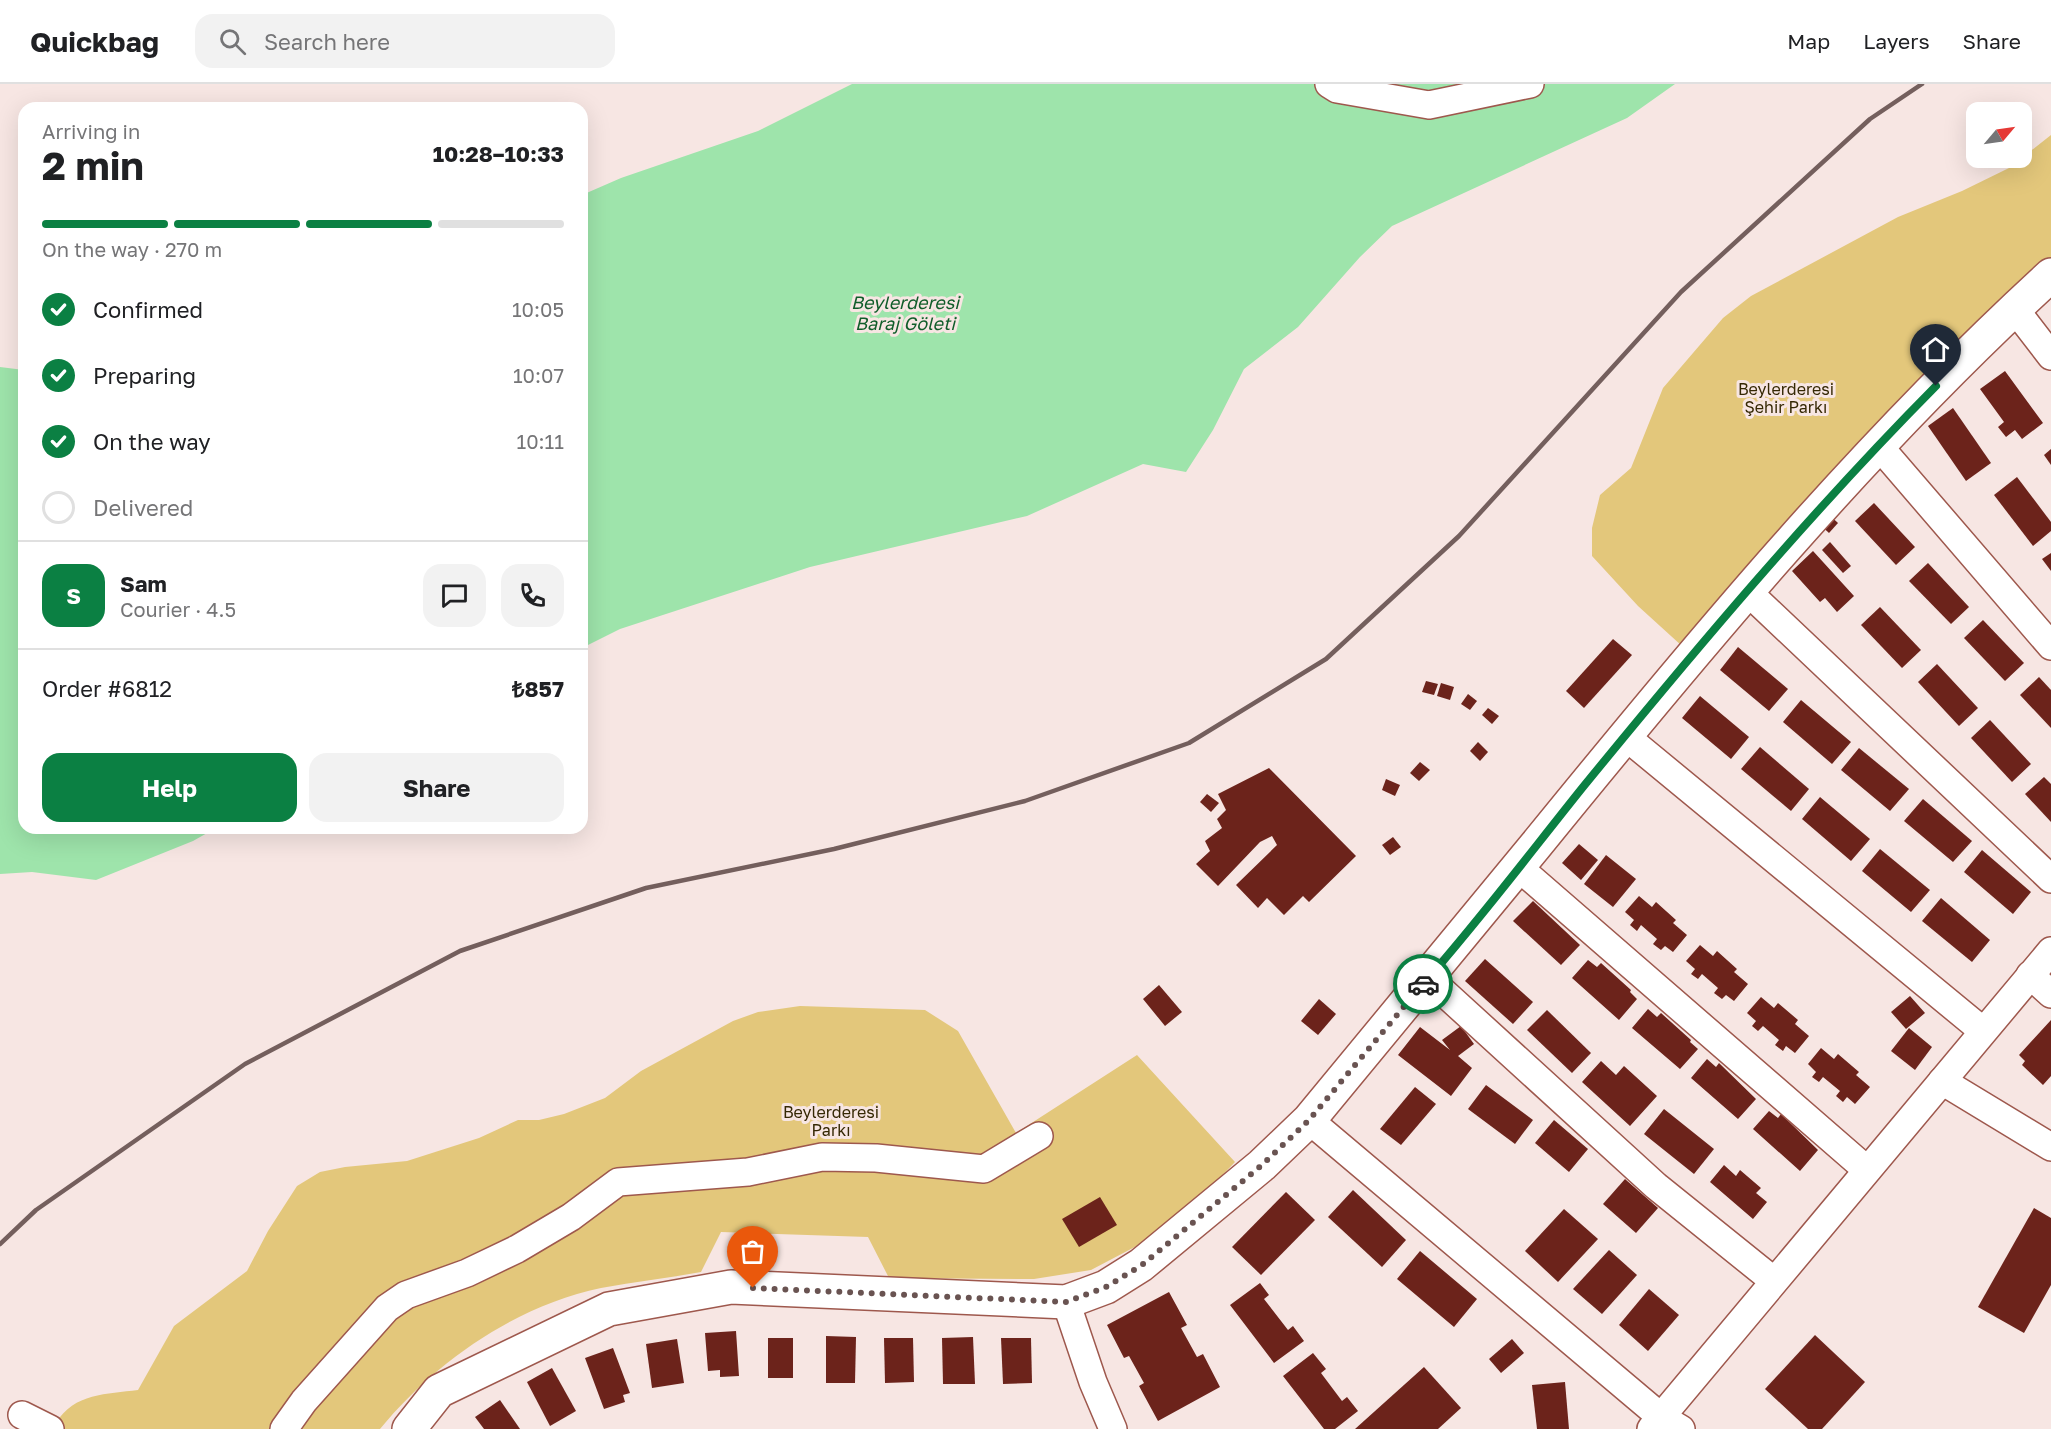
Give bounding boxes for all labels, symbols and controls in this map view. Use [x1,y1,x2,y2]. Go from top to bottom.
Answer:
search box [195,14,615,68]
text: Quickbag [30,25,159,58]
icon: search [216,25,249,58]
text: Search here [264,28,390,55]
text: Map [1787,28,1830,54]
text: Layers [1863,28,1930,54]
text: Share [1963,28,2021,54]
north arrow [1966,102,2032,168]
map controls [1966,102,2032,168]
text: Arriving in [42,119,140,143]
text: 10:28–10:33 [433,140,564,167]
text: 2 min [42,142,144,189]
text: On the way · 270 m [42,237,222,261]
water label: Beylerderesi Baraj Göleti [851,291,961,334]
icon: check [42,293,75,326]
text: Confirmed [93,296,203,323]
text: 10:05 [512,297,564,321]
pin [1910,324,1961,386]
icon: home [1919,333,1952,366]
icon: check [42,359,75,392]
text: Preparing [93,362,196,389]
text: 10:07 [513,363,564,387]
park label: Beylerderesi Şehir Parkı [1738,379,1834,417]
icon: check [42,425,75,458]
text: On the way [93,428,211,455]
text: 10:11 [517,429,564,453]
text: Delivered [93,494,193,521]
button: chat [423,564,486,627]
button: phone [501,564,564,627]
text: Sam [120,570,167,597]
text: S [66,582,81,609]
text: Courier · 4.5 [120,597,236,621]
text: Order #6812 [42,675,172,702]
text: ₺857 [512,675,564,702]
button: Help [42,753,297,822]
button: Share [309,753,564,822]
courier [1393,954,1453,1014]
icon: car [1407,968,1440,1001]
park label: Beylerderesi Parkı [783,1102,879,1140]
pin [727,1226,778,1288]
icon: bag [736,1235,769,1268]

